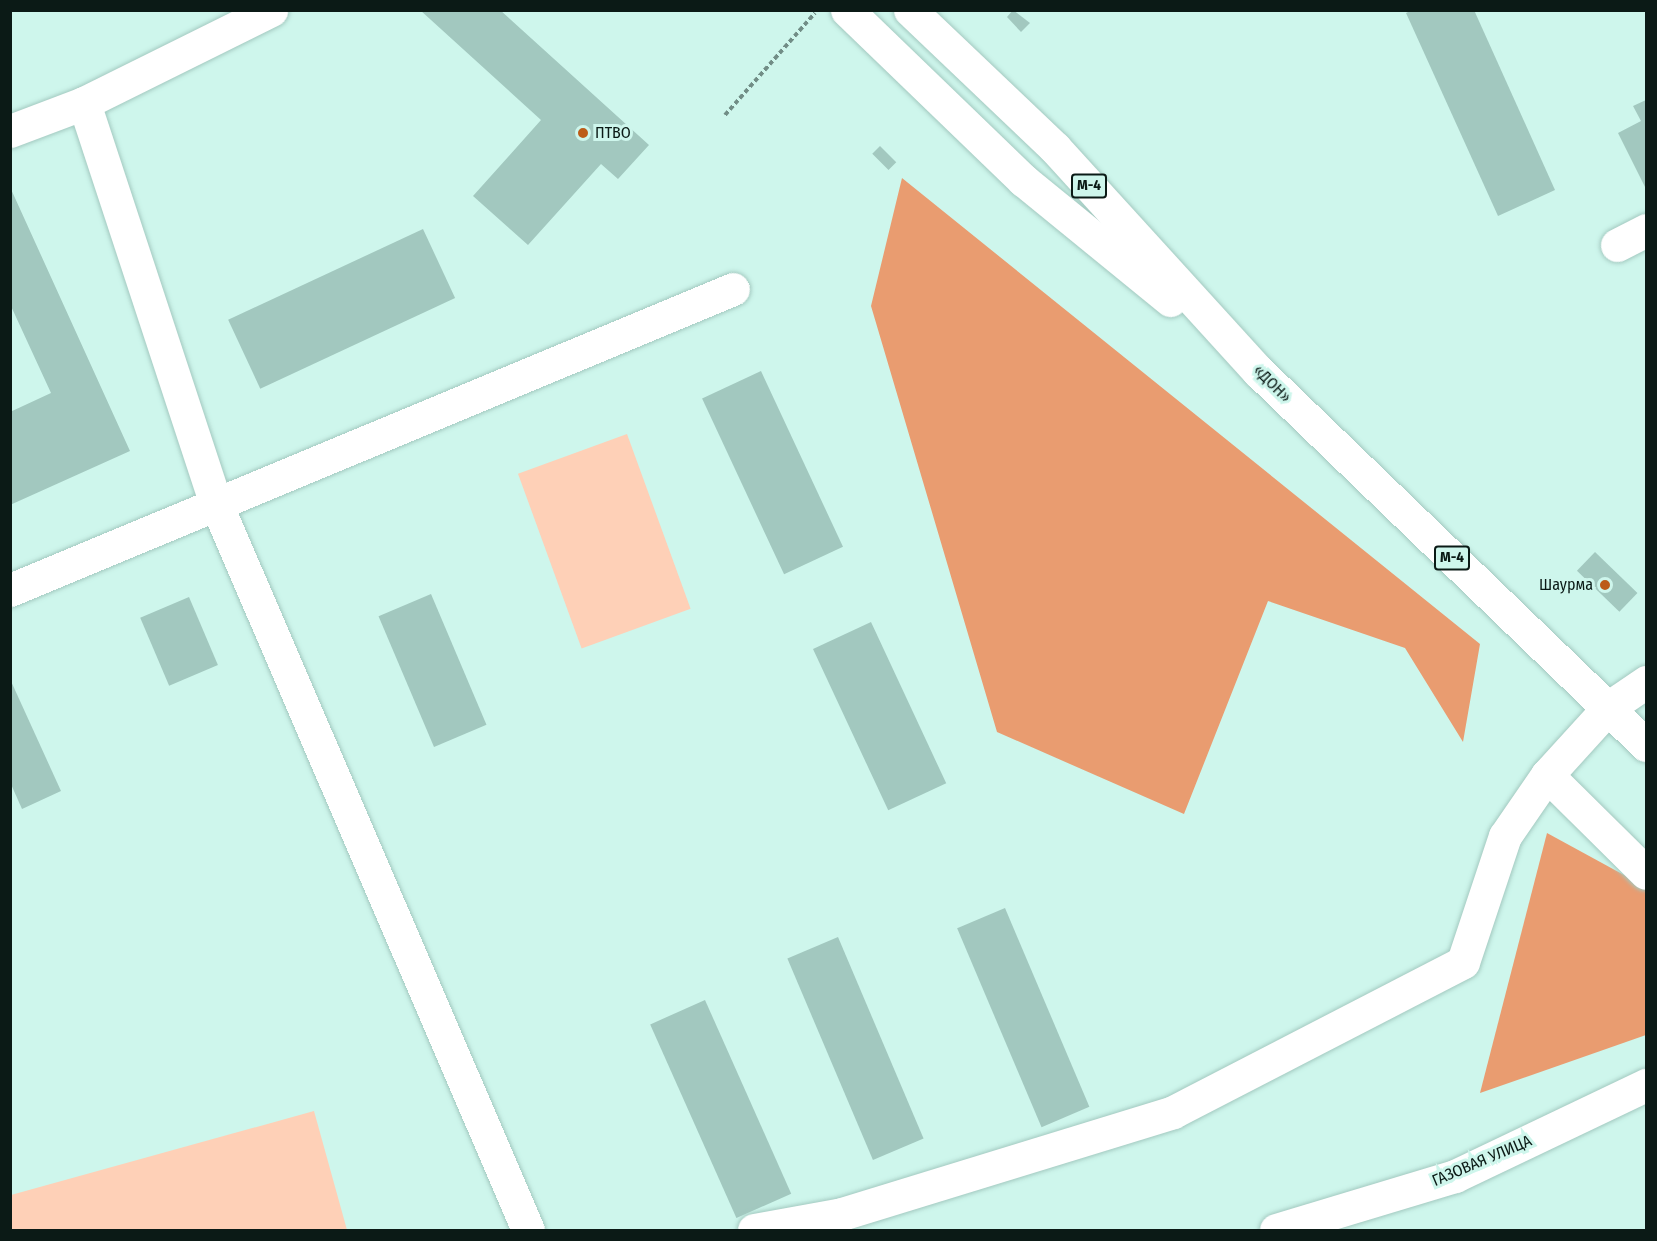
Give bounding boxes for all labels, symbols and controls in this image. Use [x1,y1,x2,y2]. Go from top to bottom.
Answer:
place label: ПТВО [595,123,631,143]
marker: ПТВО [576,126,590,140]
road number: М-4 [1071,174,1107,198]
street label: «ДОН» [1249,361,1295,407]
road number: М-4 [1434,546,1470,570]
place label: Шаурма [1539,575,1593,595]
marker: Шаурма [1598,578,1612,592]
street label: ГАЗОВАЯ УЛИЦА [1429,1131,1535,1191]

